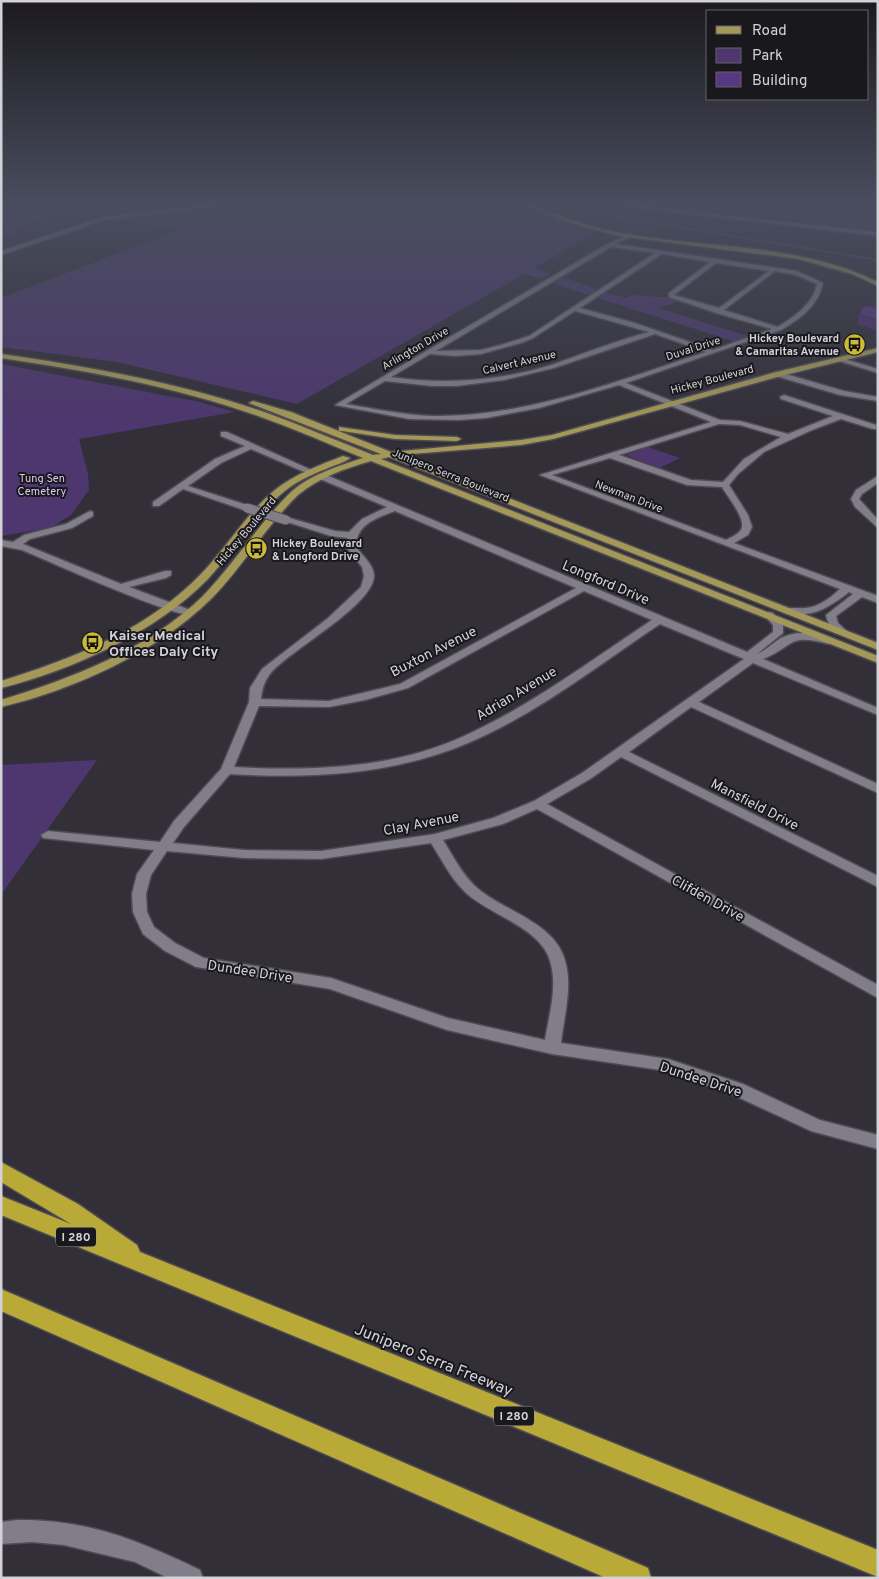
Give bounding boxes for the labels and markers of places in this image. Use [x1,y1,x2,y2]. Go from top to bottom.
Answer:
place label: Hickey Boulevard & Camaritas Avenue [735,332,839,359]
bus stop icon: Hickey Boulevard & Camaritas Avenue [843,332,867,356]
bus stop icon: Hickey Boulevard & Longford Drive [244,537,268,561]
place label: Hickey Boulevard & Longford Drive [272,537,362,564]
place label: Kaiser Medical Offices Daly City [109,628,218,661]
bus stop icon: Kaiser Medical Offices Daly City [81,631,105,655]

